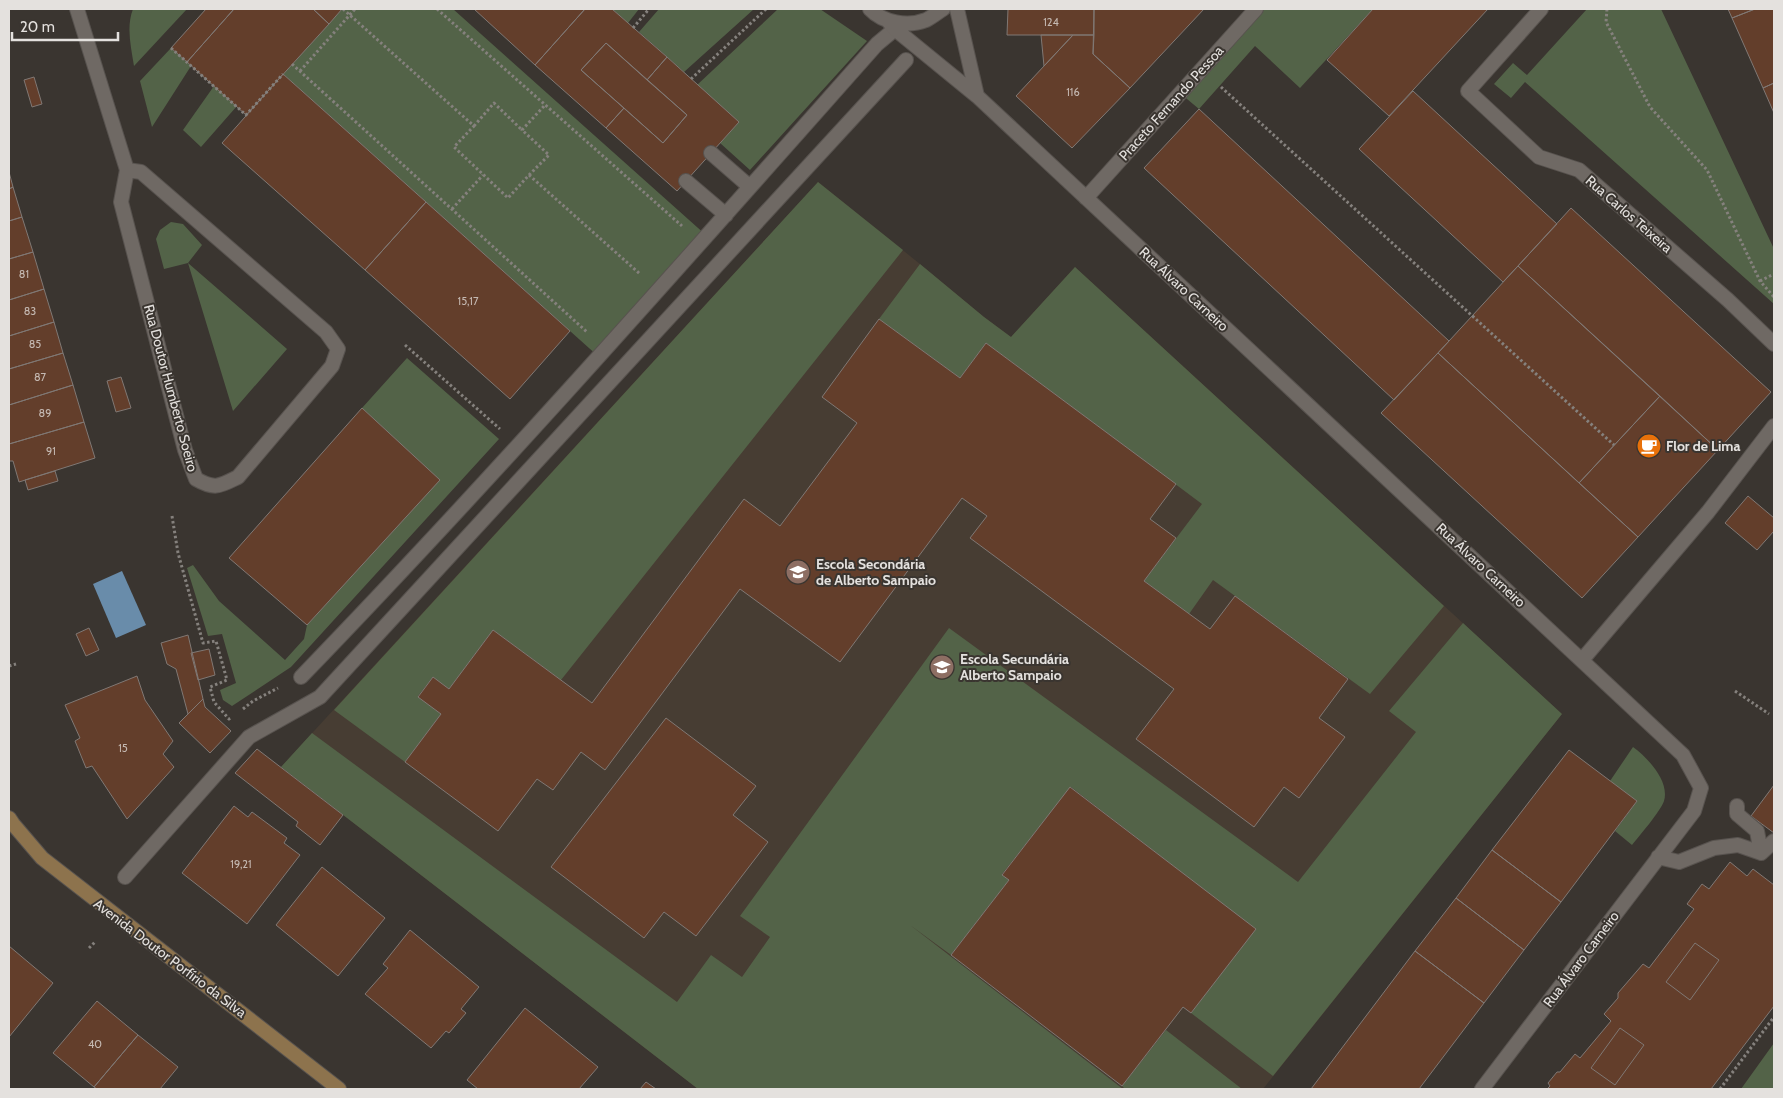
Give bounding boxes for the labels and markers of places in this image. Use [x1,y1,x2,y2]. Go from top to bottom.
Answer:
cafe icon: Flor de Lima [1636,433,1662,459]
place label: Flor de Lima [1666,437,1741,455]
place label: Escola Secondária de Alberto Sampaio [816,555,936,589]
school or university icon: Escola Secondária de Alberto Sampaio [785,559,811,585]
place label: Escola Secundária Alberto Sampaio [960,650,1069,684]
school or university icon: Escola Secundária Alberto Sampaio [929,654,955,680]

